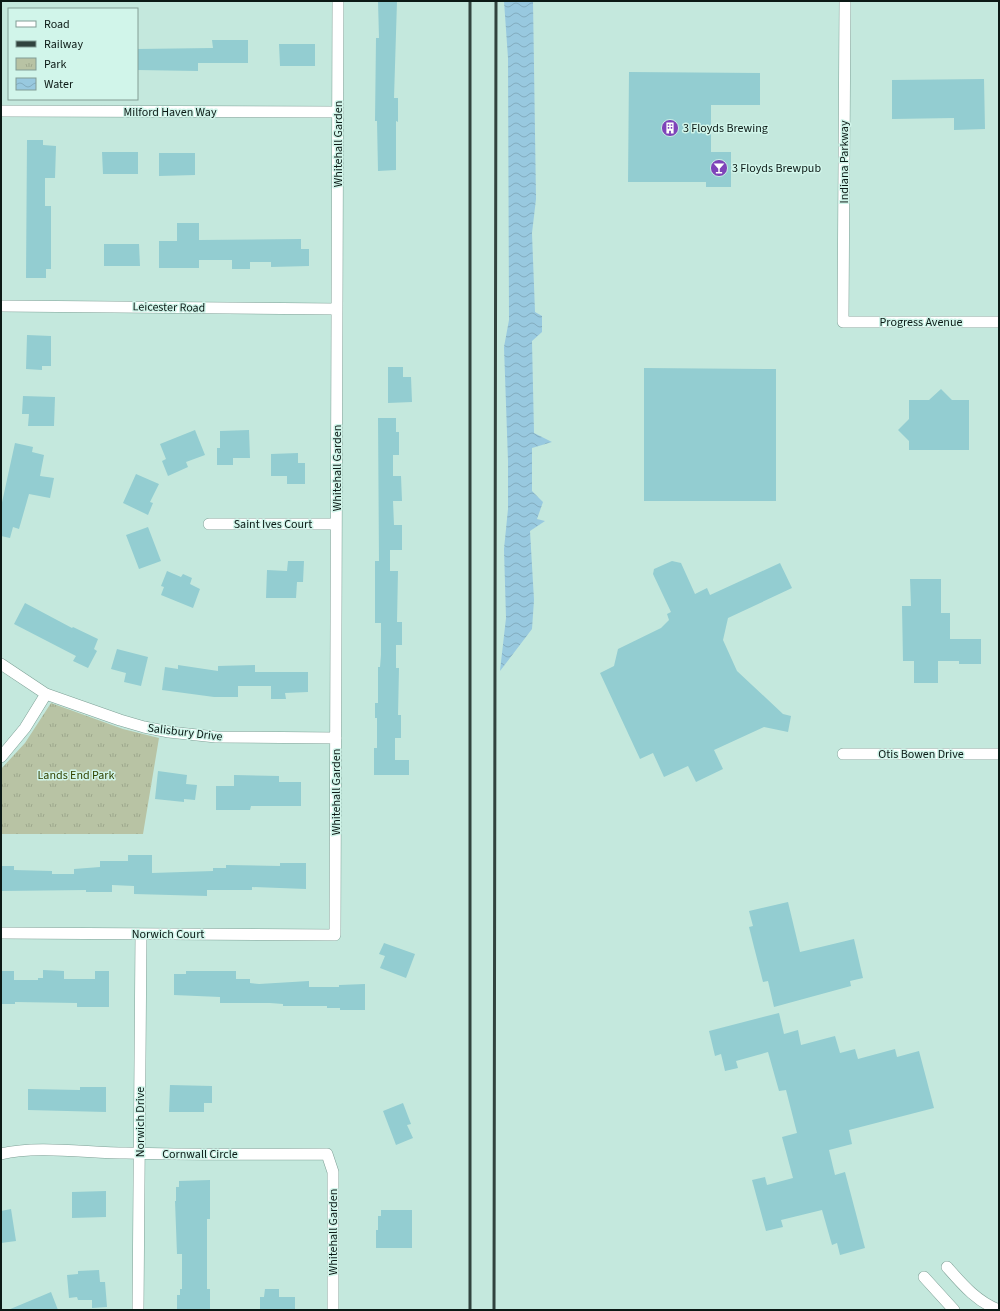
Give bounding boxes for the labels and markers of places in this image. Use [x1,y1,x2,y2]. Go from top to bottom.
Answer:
building icon: 3 Floyds Brewing [660,118,680,138]
place label: 3 Floyds Brewing [683,120,768,137]
bar icon: 3 Floyds Brewpub [709,158,729,178]
place label: 3 Floyds Brewpub [732,160,821,177]

